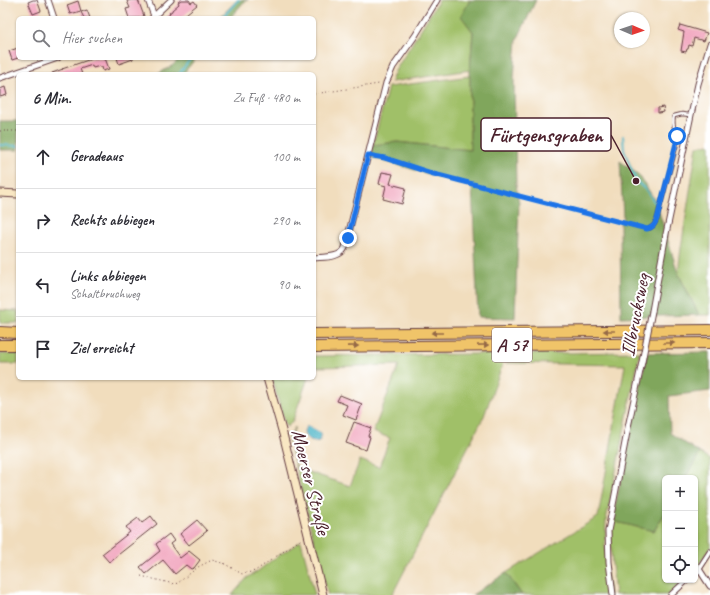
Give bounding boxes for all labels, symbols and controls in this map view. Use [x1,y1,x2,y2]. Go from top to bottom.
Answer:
north arrow [614,12,650,48]
search box [16,16,316,60]
icon: search [30,27,52,49]
text: Hier suchen [62,29,122,48]
text: 6 Min. [32,88,71,109]
text: Zu Fuß · 480 m [233,90,300,106]
callout: Fürtgensgraben [481,118,611,151]
text: Fürtgensgraben [489,122,604,148]
route start [668,127,686,145]
icon: ahead [32,146,54,168]
text: Geradeaus [70,147,123,166]
text: 100 m [272,149,300,165]
icon: right [32,210,54,232]
text: Rechts abbiegen [70,211,154,230]
text: 290 m [272,213,300,229]
route end [339,229,357,247]
text: Links abbiegen [70,267,146,286]
street label: Illbrucksweg [615,270,656,358]
icon: left [32,274,54,296]
text: 90 m [278,277,300,293]
text: Schaltbruchweg [70,286,140,302]
road number: A 57 [492,328,532,362]
one-way arrow [602,328,615,334]
one-way arrow [430,330,443,336]
icon: arrive [32,338,54,360]
text: Ziel erreicht [70,339,133,358]
one-way arrow [663,340,676,346]
one-way arrow [477,342,490,348]
one-way arrow [347,343,360,349]
street label: Moerser Straße [286,427,337,539]
map controls [662,475,698,583]
button: + [662,475,698,511]
button: − [662,511,698,547]
button: locate [662,547,698,583]

